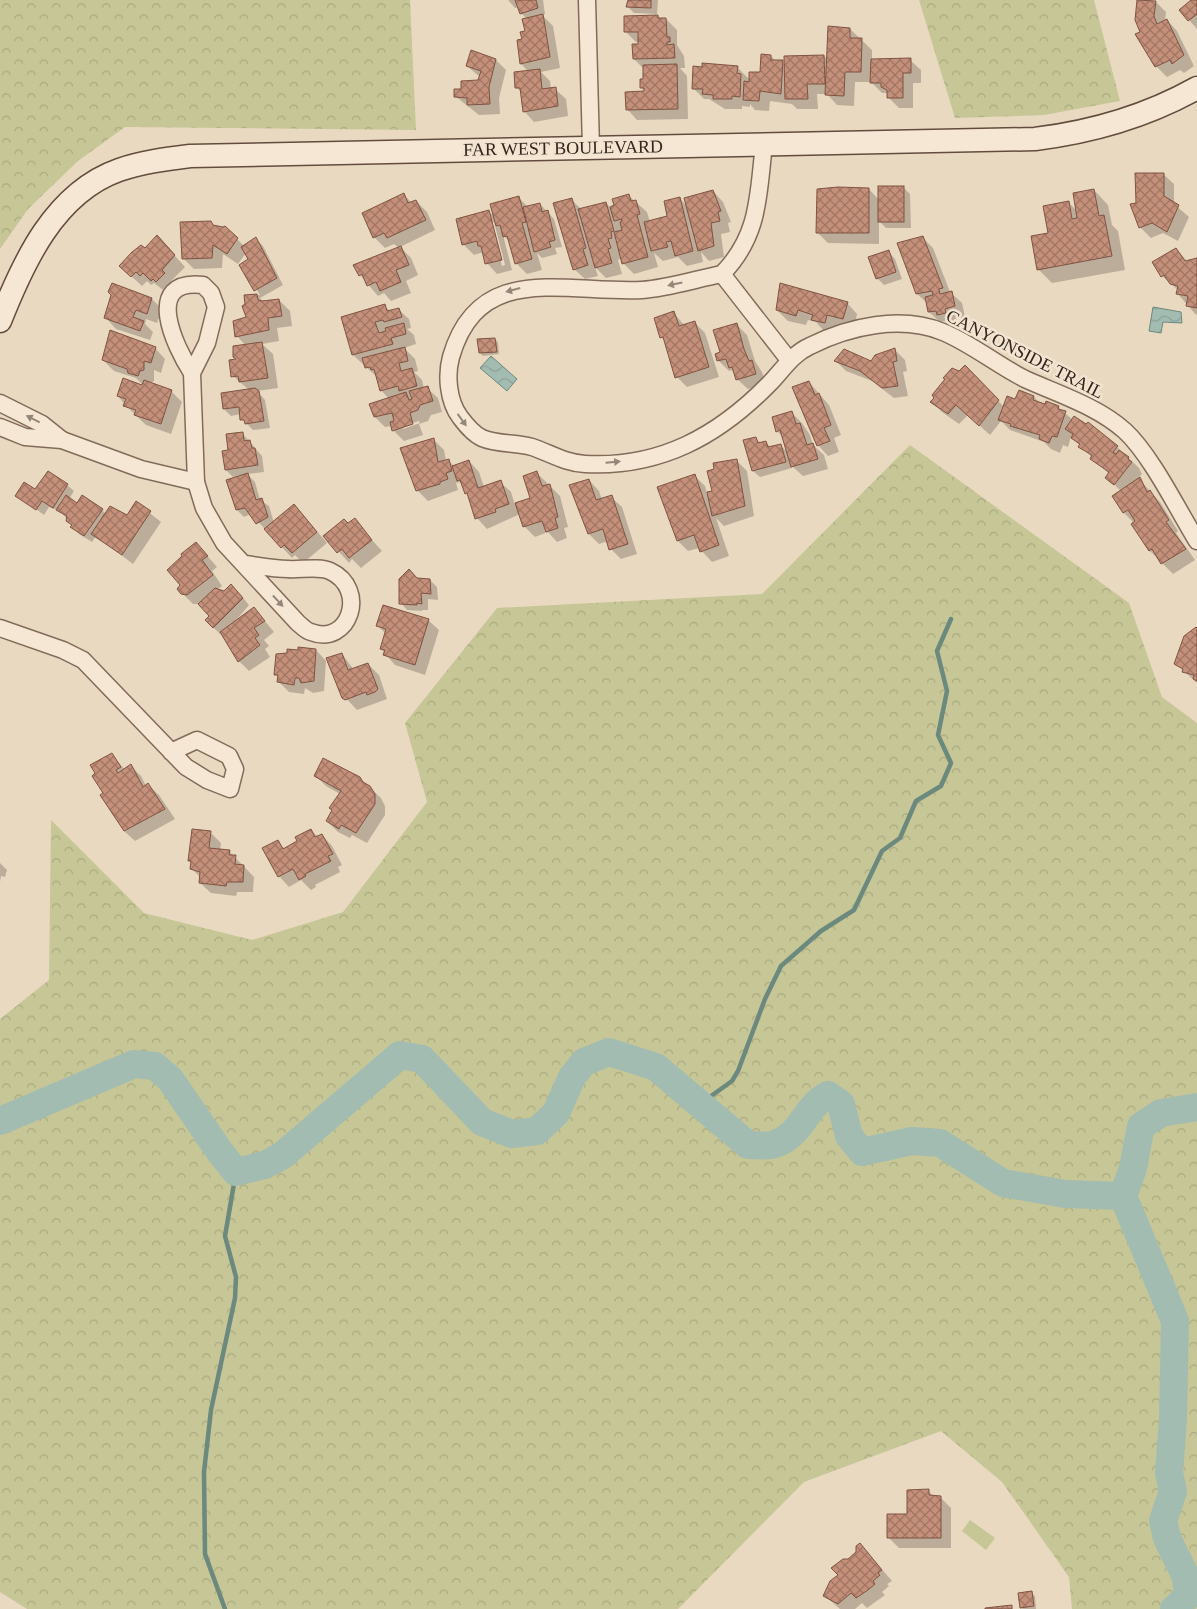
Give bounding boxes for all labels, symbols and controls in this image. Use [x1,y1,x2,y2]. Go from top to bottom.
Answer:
street label: FAR WEST BOULEVARD [463,136,663,160]
one-way arrow [667,280,682,288]
one-way arrow [505,287,520,295]
street label: CANYONSIDE TRAIL [943,306,1107,402]
one-way arrow [456,413,466,426]
one-way arrow [25,415,40,423]
one-way arrow [605,458,621,466]
one-way arrow [272,595,283,608]

